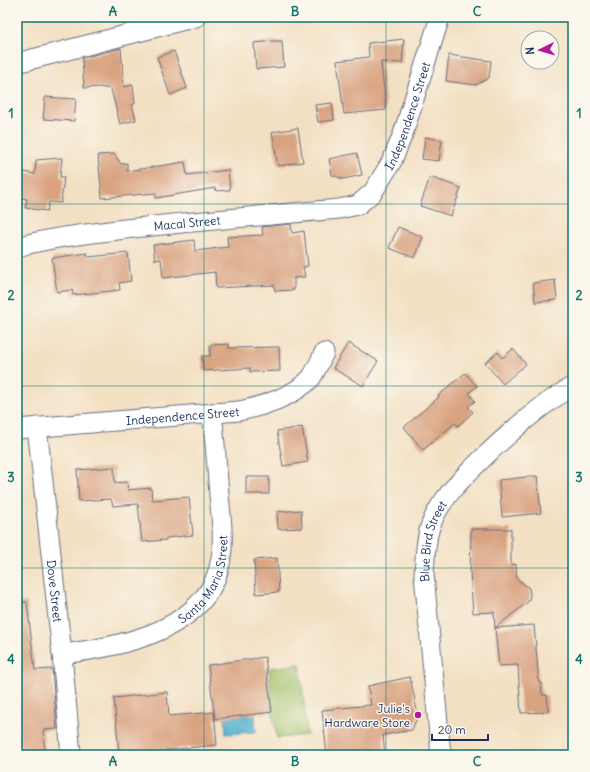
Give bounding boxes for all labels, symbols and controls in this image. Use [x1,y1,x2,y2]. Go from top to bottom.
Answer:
text: A [109,3,118,20]
text: B [291,3,300,20]
text: C [473,3,482,20]
north arrow [520,30,560,70]
text: N [523,46,537,55]
street label: Independence Street [381,60,433,173]
text: 1 [8,105,14,122]
text: 1 [576,105,582,122]
street label: Macal Street [153,212,221,233]
text: 2 [7,287,15,304]
text: 2 [575,287,583,304]
street label: Independence Street [125,404,240,428]
text: 3 [7,469,15,486]
text: 3 [575,469,583,486]
street label: Blue Bird Street [416,497,449,583]
street label: Santa Maria Street [175,535,230,626]
street label: Dove Street [44,559,66,623]
text: 4 [7,651,15,668]
text: 4 [575,651,583,668]
place label: Julie's Hardware Store [324,701,410,730]
marker: Julie's Hardware Store [413,710,423,720]
scale bar [432,716,488,742]
text: 20 m [438,722,466,737]
text: A [109,753,118,770]
text: B [291,753,300,770]
text: C [473,753,482,770]

